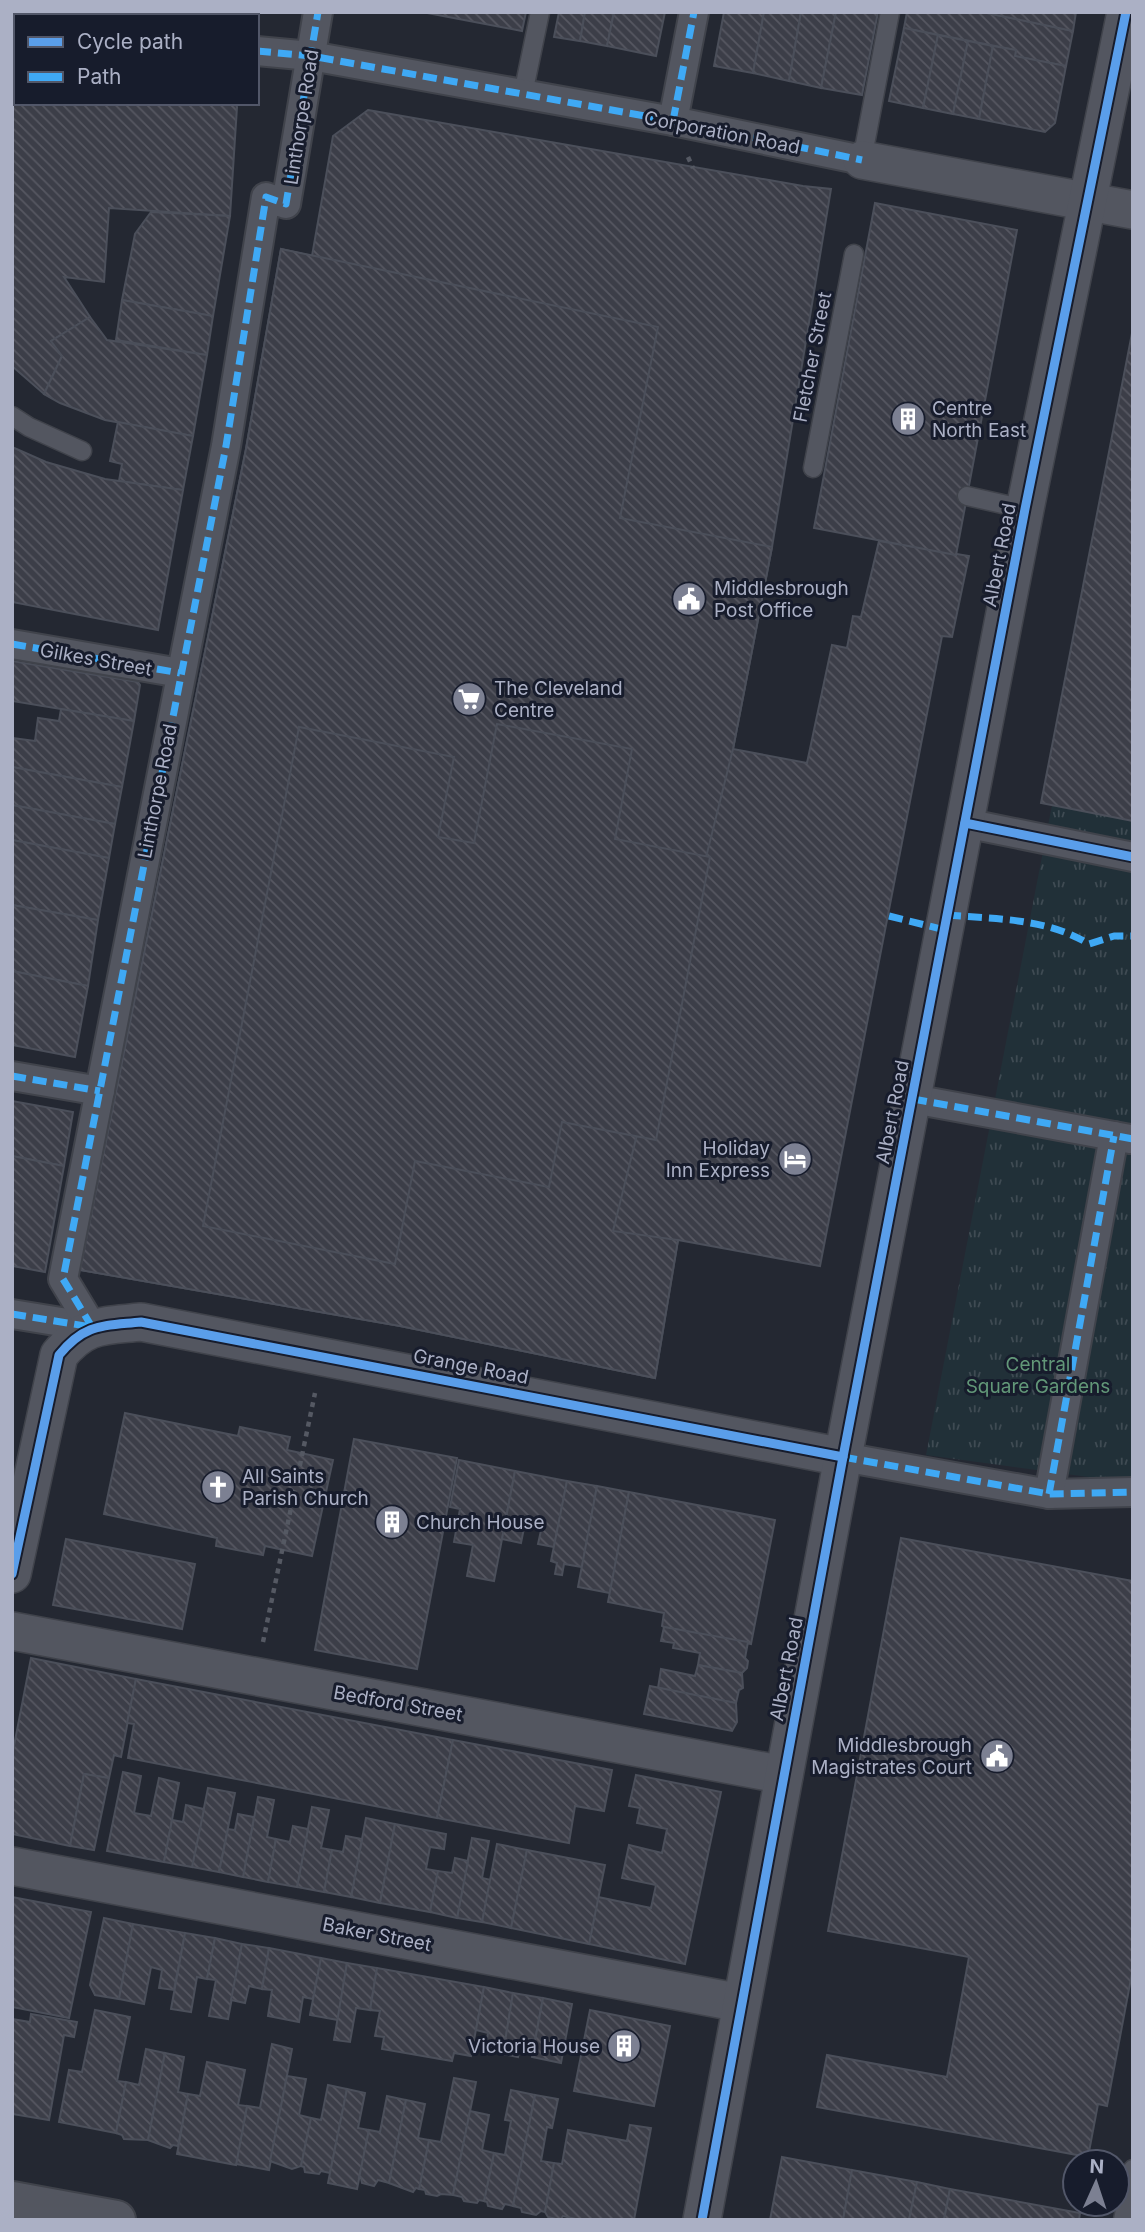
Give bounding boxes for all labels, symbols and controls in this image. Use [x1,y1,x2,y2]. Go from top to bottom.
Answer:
legend [14,14,259,105]
text: Cycle path [77,29,183,54]
street label: Linthorpe Road [279,48,324,186]
text: Path [77,64,122,89]
street label: Corporation Road [642,106,802,159]
street label: Fletcher Street [789,290,836,424]
place label: Centre North East [932,397,1026,442]
building icon: Centre North East [889,400,927,438]
street label: Albert Road [978,501,1021,609]
place label: Middlesbrough Post Office [714,577,849,622]
public building icon: Middlesbrough Post Office [670,580,708,618]
street label: Gilkes Street [38,638,154,681]
place label: The Cleveland Centre [494,677,623,722]
supermarket icon: The Cleveland Centre [450,680,488,718]
street label: Linthorpe Road [133,722,182,860]
street label: Albert Road [871,1058,914,1166]
place label: Holiday Inn Express [666,1137,770,1182]
hotel icon: Holiday Inn Express [776,1140,814,1178]
street label: Grange Road [411,1344,531,1389]
park label: Central Square Gardens [966,1353,1110,1398]
place label: All Saints Parish Church [242,1465,369,1510]
church icon: All Saints Parish Church [199,1468,237,1506]
building icon: Church House [373,1503,411,1541]
place label: Church House [416,1511,544,1534]
street label: Albert Road [765,1615,808,1723]
street label: Bedford Street [332,1681,464,1726]
place label: Middlesbrough Magistrates Court [811,1734,972,1779]
public building icon: Middlesbrough Magistrates Court [978,1737,1016,1775]
street label: Baker Street [321,1913,433,1956]
building icon: Victoria House [605,2027,643,2065]
place label: Victoria House [468,2035,600,2058]
north arrow [1061,2148,1131,2218]
text: N [1089,2155,1105,2178]

